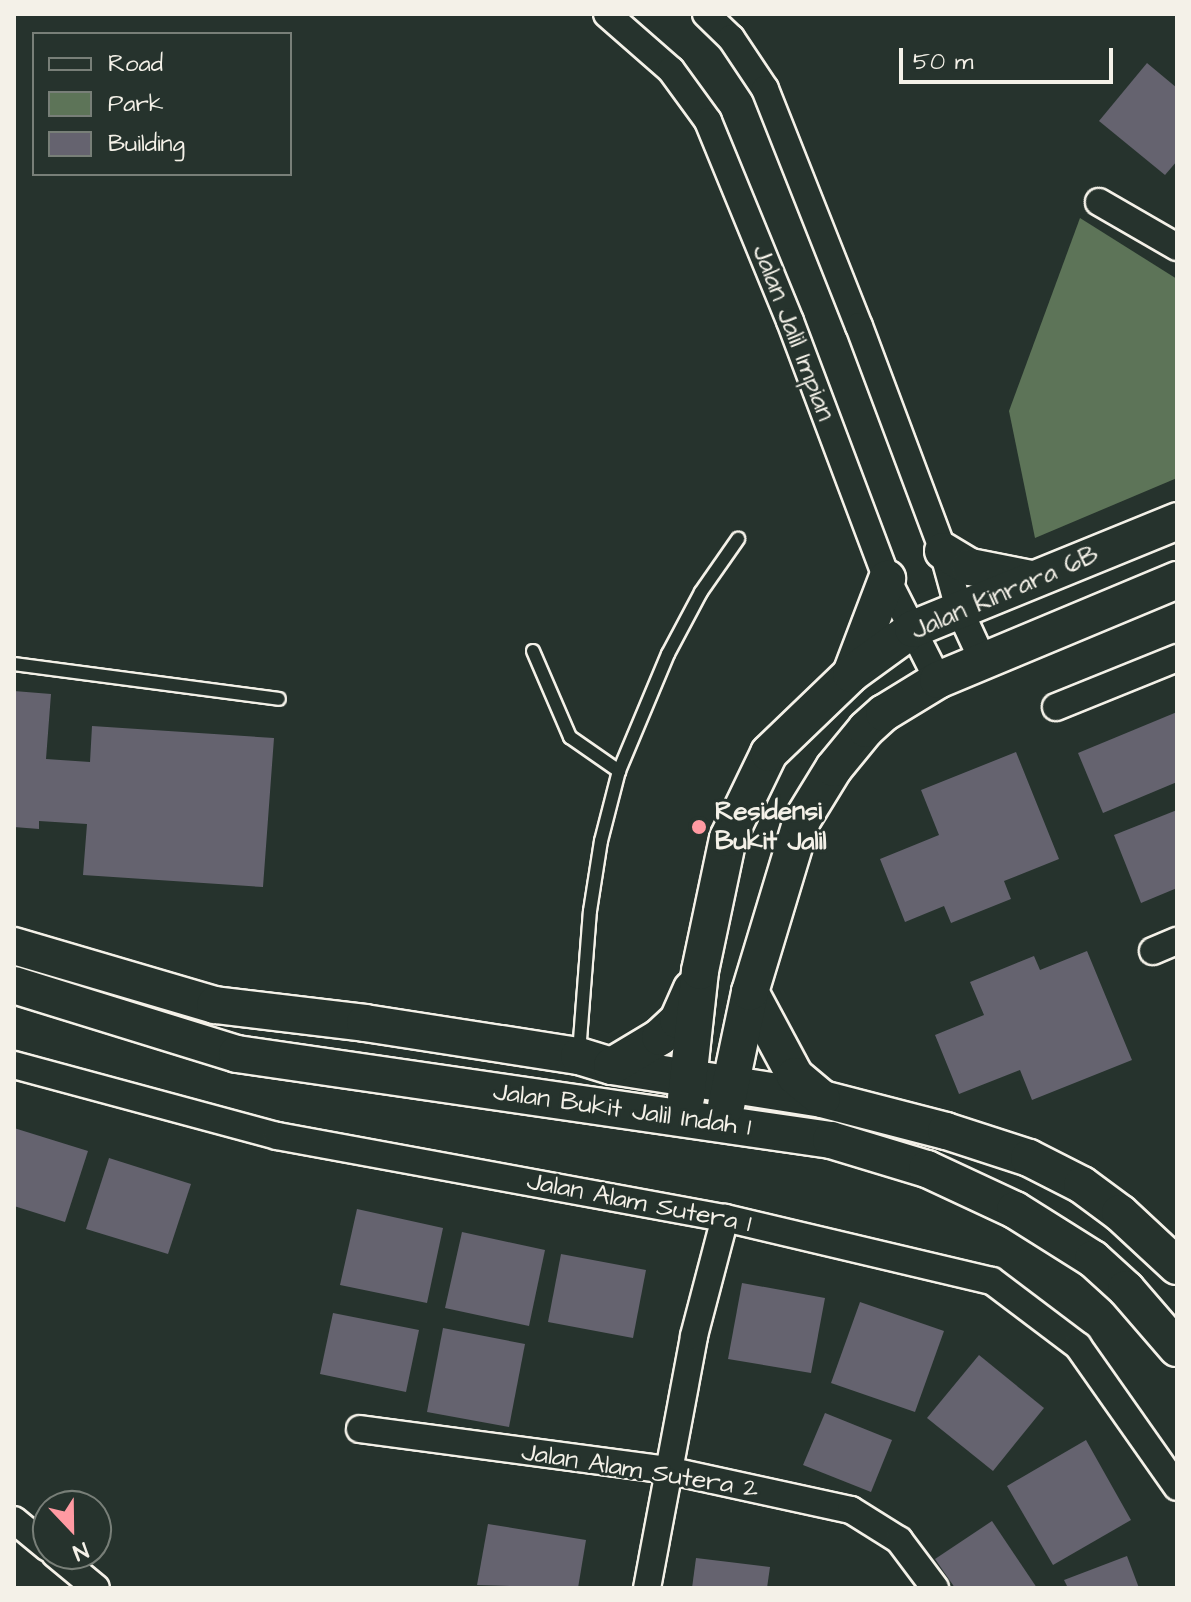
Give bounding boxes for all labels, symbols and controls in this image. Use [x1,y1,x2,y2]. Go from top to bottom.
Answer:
legend [32,32,292,176]
scale bar [903,32,1117,82]
text: 50 m [913,45,973,79]
text: Road [108,47,163,81]
text: Park [108,87,164,121]
text: Building [108,127,185,161]
street label: Jalan Jalil Impian [745,241,841,425]
street label: Jalan Kinrara 6B [907,539,1103,647]
place label: Residensi Bukit Jalil [715,796,827,858]
marker: Residensi Bukit Jalil [690,818,708,836]
street label: Jalan Bukit Jalil Indah 1 [491,1076,753,1144]
street label: Jalan Alam Sutera 1 [524,1166,754,1240]
street label: Jalan Alam Sutera 2 [519,1437,761,1505]
north arrow [32,1490,112,1570]
text: N [68,1534,93,1568]

